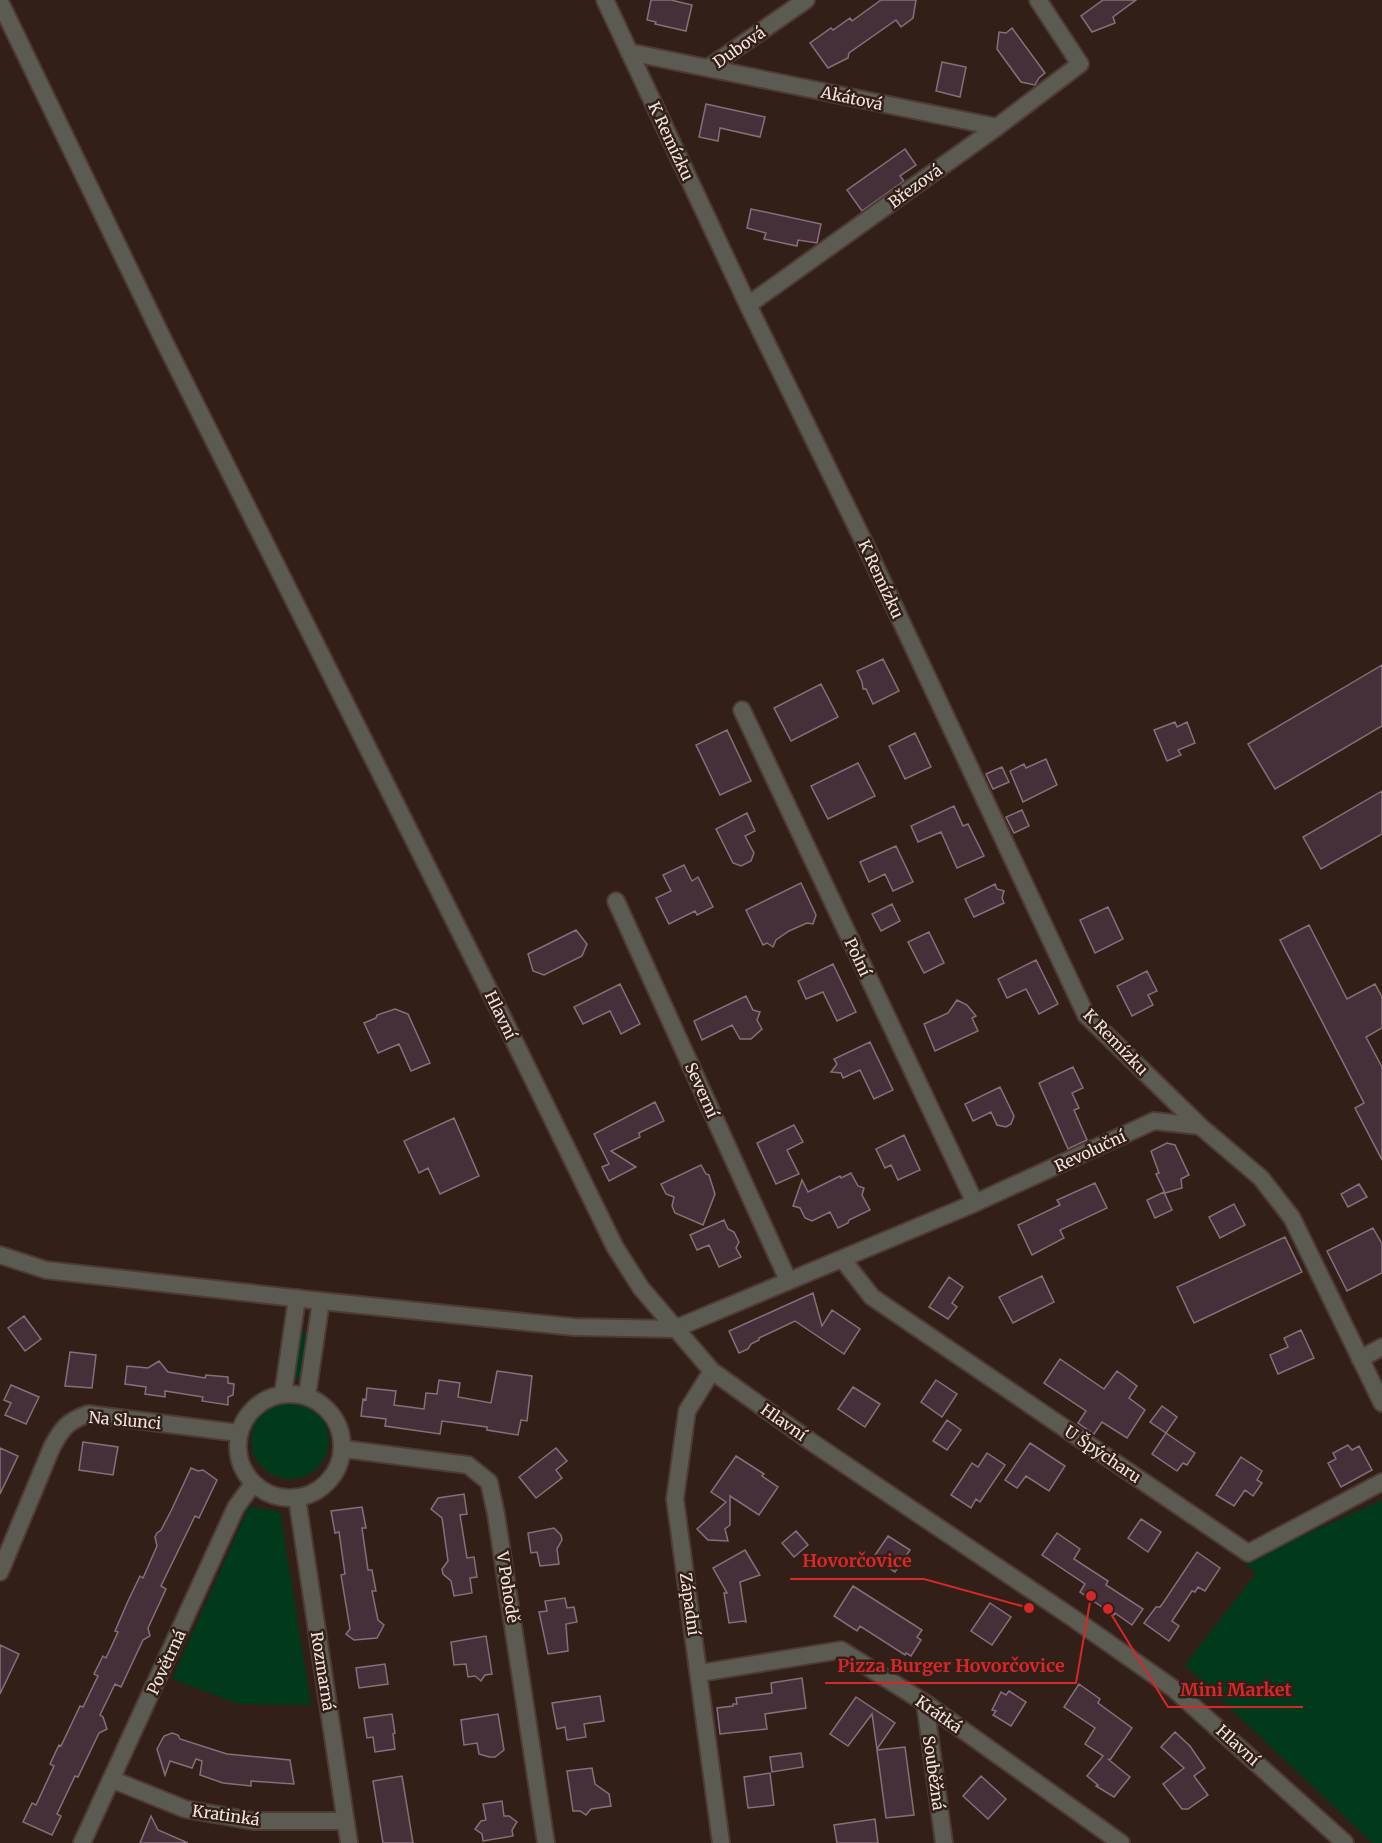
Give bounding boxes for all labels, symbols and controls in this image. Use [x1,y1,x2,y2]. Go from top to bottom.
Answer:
street label: Dubová [709,22,769,72]
street label: Akátová [818,81,885,114]
street label: K Remízku [644,98,698,184]
street label: Březová [884,160,946,212]
street label: K Remízku [854,536,908,622]
street label: Polní [840,935,876,980]
street label: Hlavní [481,988,522,1043]
street label: K Remízku [1079,1005,1153,1079]
street label: Severní [681,1059,723,1122]
street label: Revoluční [1051,1125,1130,1176]
street label: Hlavní [757,1399,811,1445]
street label: Na Slunci [88,1407,162,1433]
street label: U Špýcharu [1061,1421,1145,1487]
callout: Hovorčovice [790,1543,924,1579]
street label: V Pohodě [492,1549,524,1624]
text: Hovorčovice [802,1549,912,1572]
street label: Západní [676,1571,704,1637]
street label: Povětrná [142,1626,190,1698]
street label: Rozmarná [307,1630,339,1712]
callout: Pizza Burger Hovorčovice [825,1647,1076,1683]
text: Pizza Burger Hovorčovice [837,1654,1065,1677]
callout: Mini Market [1168,1671,1303,1707]
text: Mini Market [1180,1678,1293,1701]
street label: Krátká [912,1691,966,1737]
street label: Hlavní [1212,1720,1264,1770]
street label: Souběžná [919,1734,949,1812]
street label: Kratinká [191,1800,261,1830]

